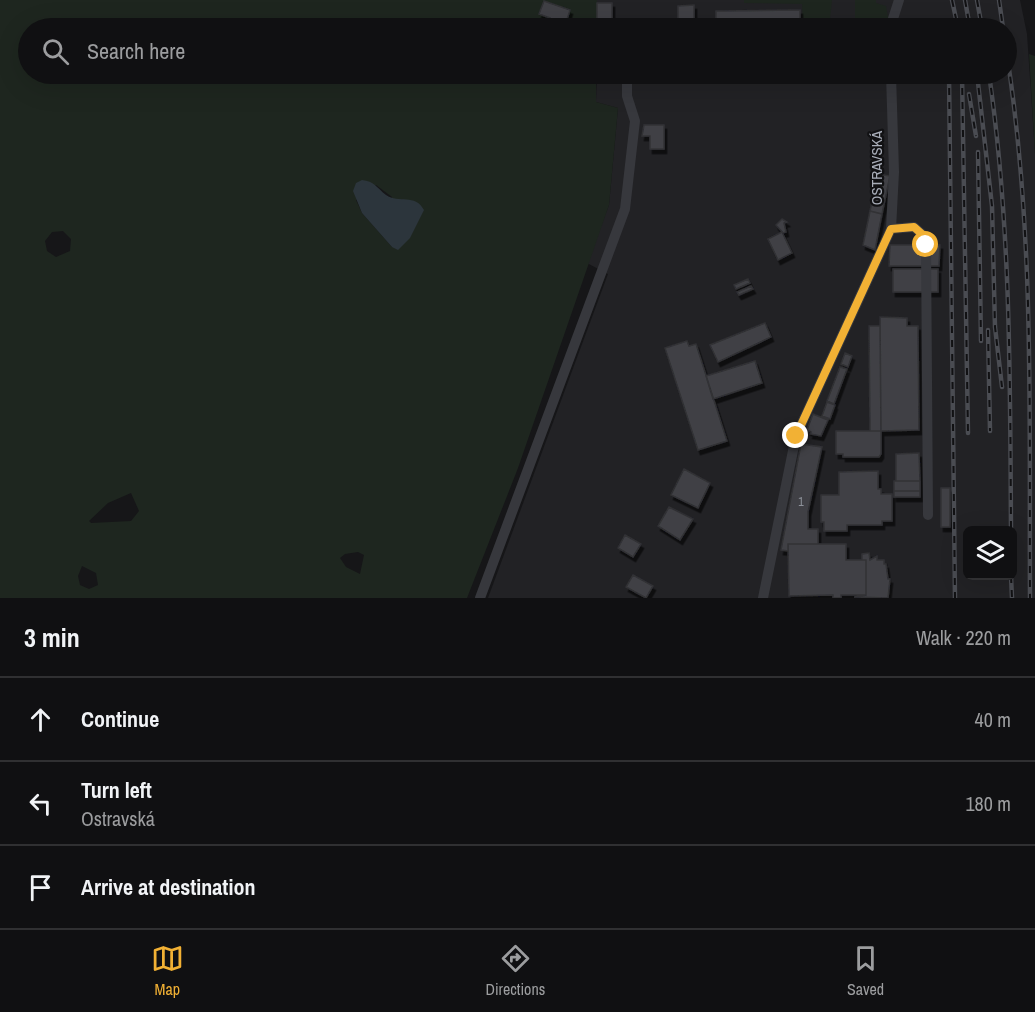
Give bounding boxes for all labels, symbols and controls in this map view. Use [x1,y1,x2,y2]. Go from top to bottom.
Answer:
search box [18,18,1017,84]
icon: search [39,35,72,68]
text: Search here [87,36,185,66]
street label: OSTRAVSKÁ [866,130,887,205]
route start [912,231,938,257]
route end [782,422,808,448]
house number: 1 [798,494,804,510]
map controls [963,526,1017,580]
button: layers [963,526,1017,580]
text: 3 min [24,620,80,655]
text: Walk · 220 m [916,624,1011,651]
icon: ahead [24,703,57,736]
text: Continue [81,704,159,734]
text: 40 m [975,706,1011,733]
text: Turn left [81,775,152,805]
icon: left [24,787,57,820]
text: 180 m [965,790,1011,817]
text: Ostravská [81,805,155,832]
icon: arrive [24,871,57,904]
text: Arrive at destination [81,872,255,902]
tab: Map [151,942,184,1000]
tab: Directions [485,942,545,1000]
tab: Saved [847,942,884,1000]

